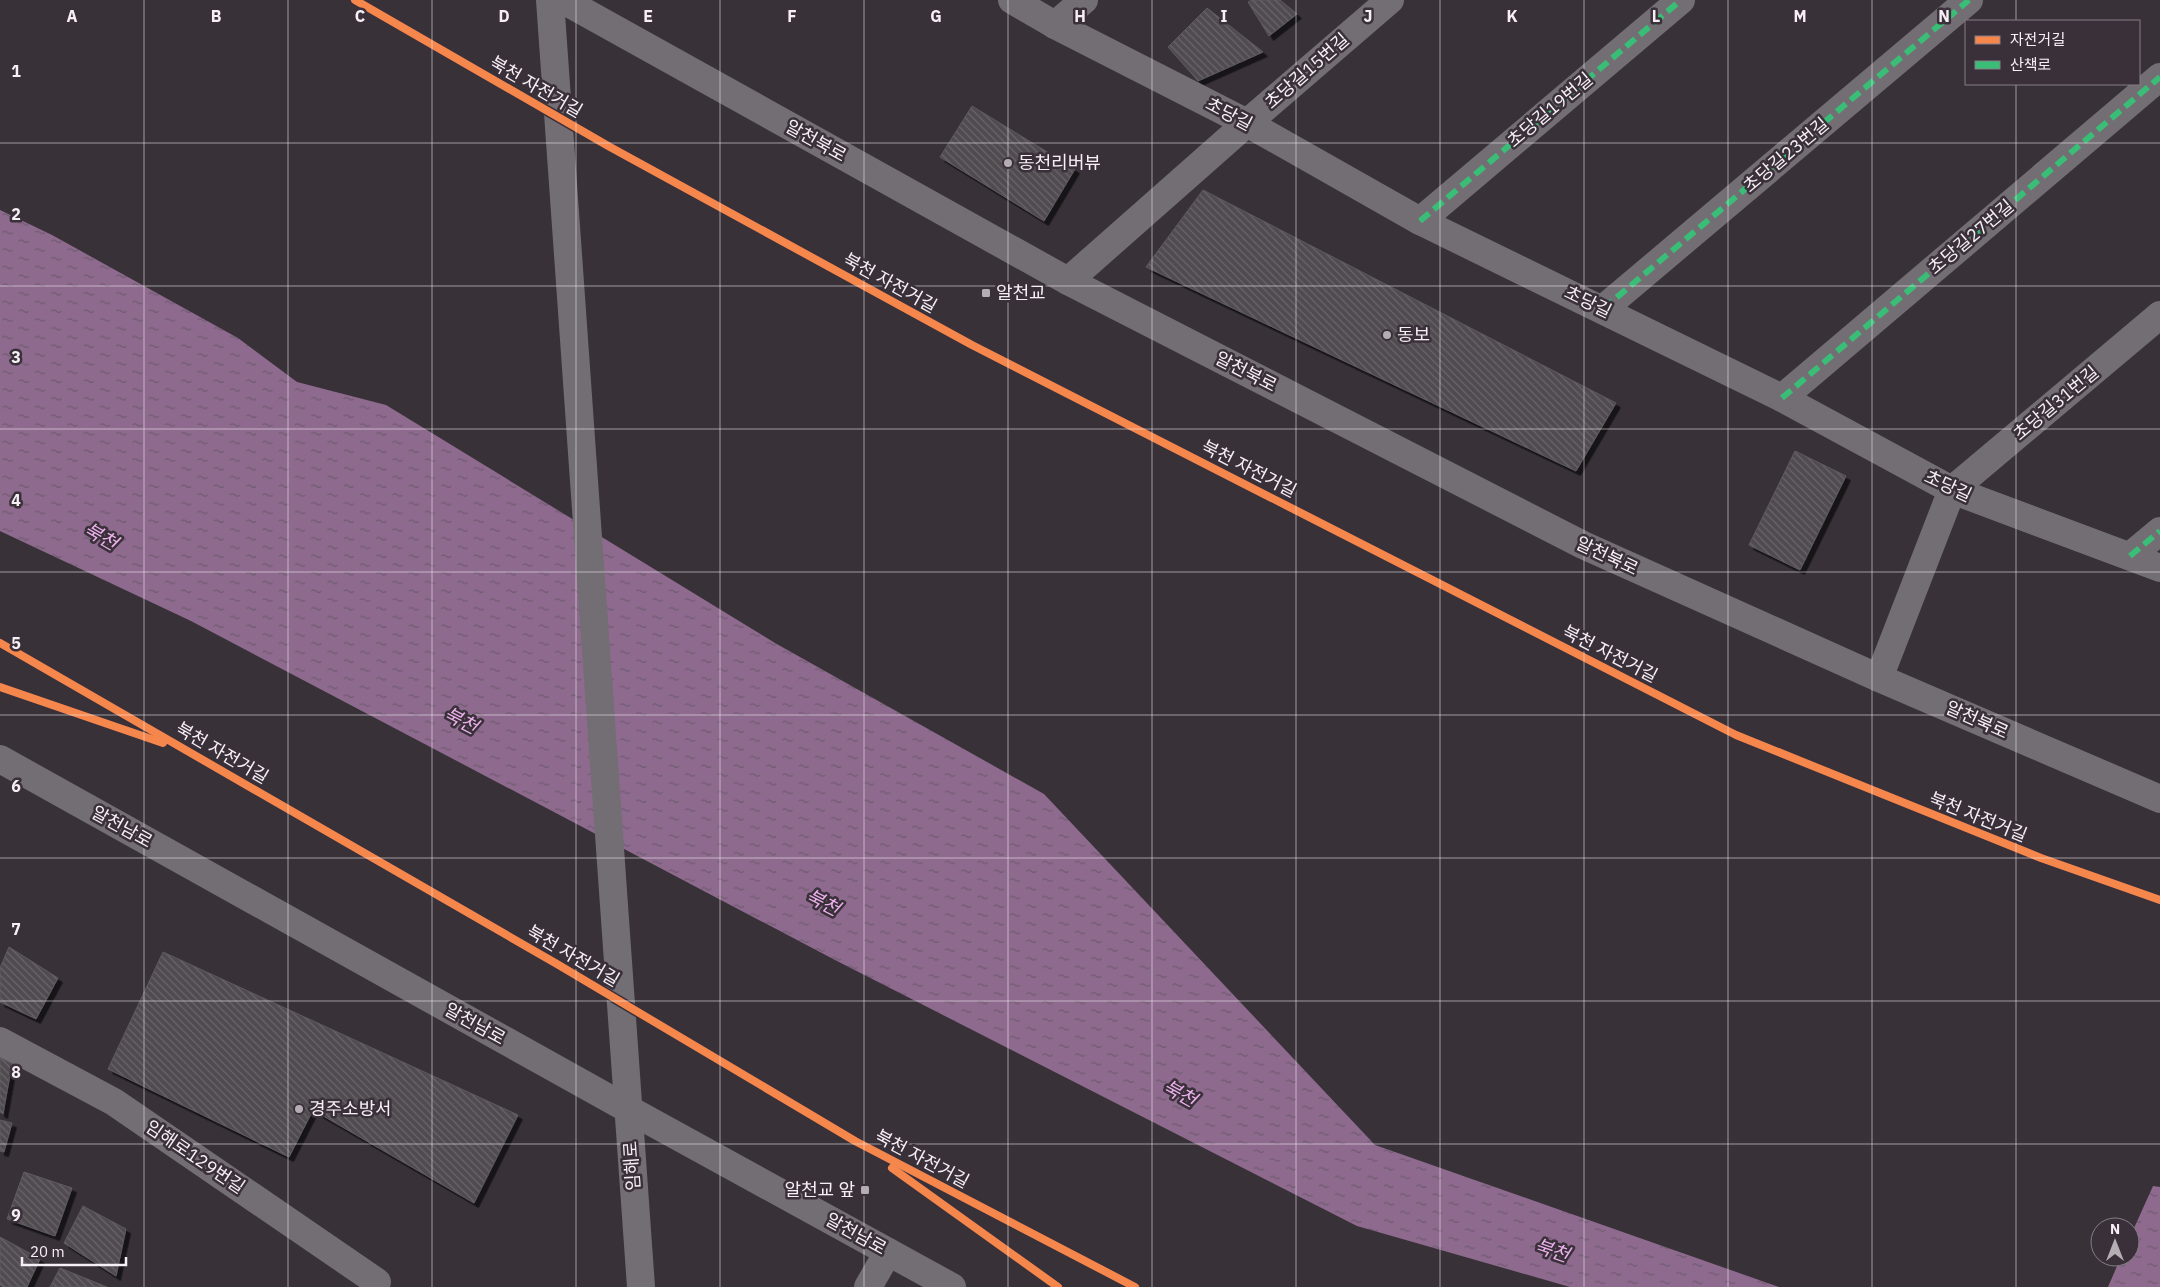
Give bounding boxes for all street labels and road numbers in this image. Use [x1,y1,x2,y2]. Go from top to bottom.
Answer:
street label: 초당길15번길 [1260,28,1354,114]
street label: 북천 자전거길 [486,51,587,122]
street label: 초당길19번길 [1502,67,1597,152]
street label: 초당길 [1202,92,1257,135]
street label: 초당길23번길 [1738,112,1833,197]
street label: 알천북로 [782,114,851,167]
street label: 초당길27번길 [1923,194,2018,279]
street label: 북천 자전거길 [839,247,941,318]
street label: 초당길 [1561,280,1616,323]
street label: 알천북로 [1211,346,1281,397]
street label: 초당길31번길 [2008,360,2103,445]
street label: 북천 자전거길 [1198,435,1301,502]
street label: 초당길 [1921,465,1976,506]
street label: 알천북로 [1572,531,1642,580]
street label: 북천 자전거길 [1559,620,1662,687]
street label: 알천북로 [1942,696,2012,744]
street label: 북천 자전거길 [172,717,273,788]
street label: 북천 자전거길 [1926,786,2031,847]
street label: 알천남로 [88,800,157,853]
street label: 북천 자전거길 [523,920,624,991]
street label: 알천남로 [441,997,510,1050]
street label: 임해로129번길 [141,1115,249,1198]
street label: 북천 자전거길 [871,1124,973,1193]
street label: 임해로 [618,1140,645,1192]
street label: 알천남로 [822,1207,891,1260]

